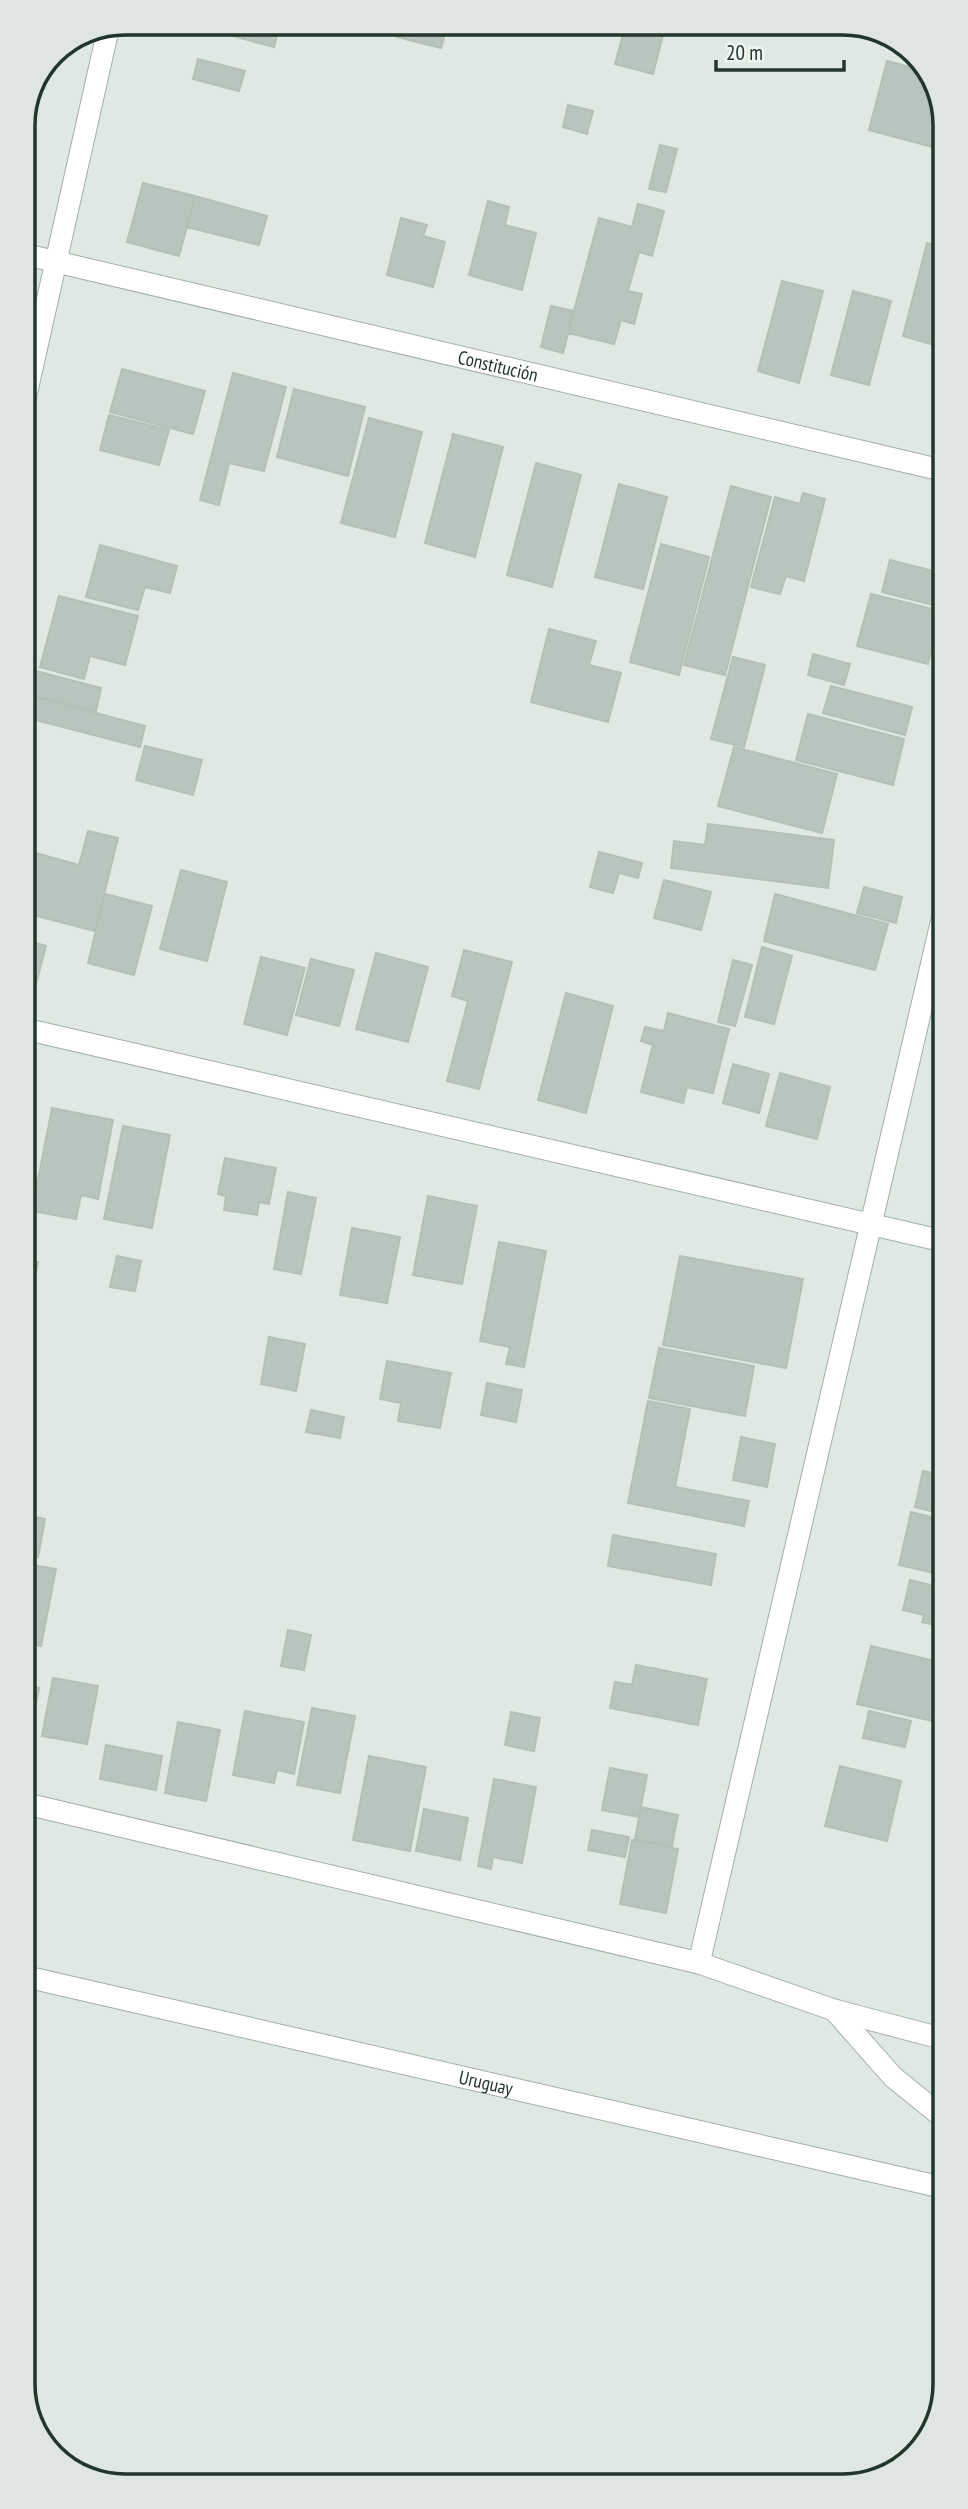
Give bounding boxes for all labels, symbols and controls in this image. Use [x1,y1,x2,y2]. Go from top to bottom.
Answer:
scale bar [716,28,844,72]
text: 20 m [726,39,763,66]
street label: Constitución [456,345,540,387]
street label: Uruguay [457,2065,516,2101]

